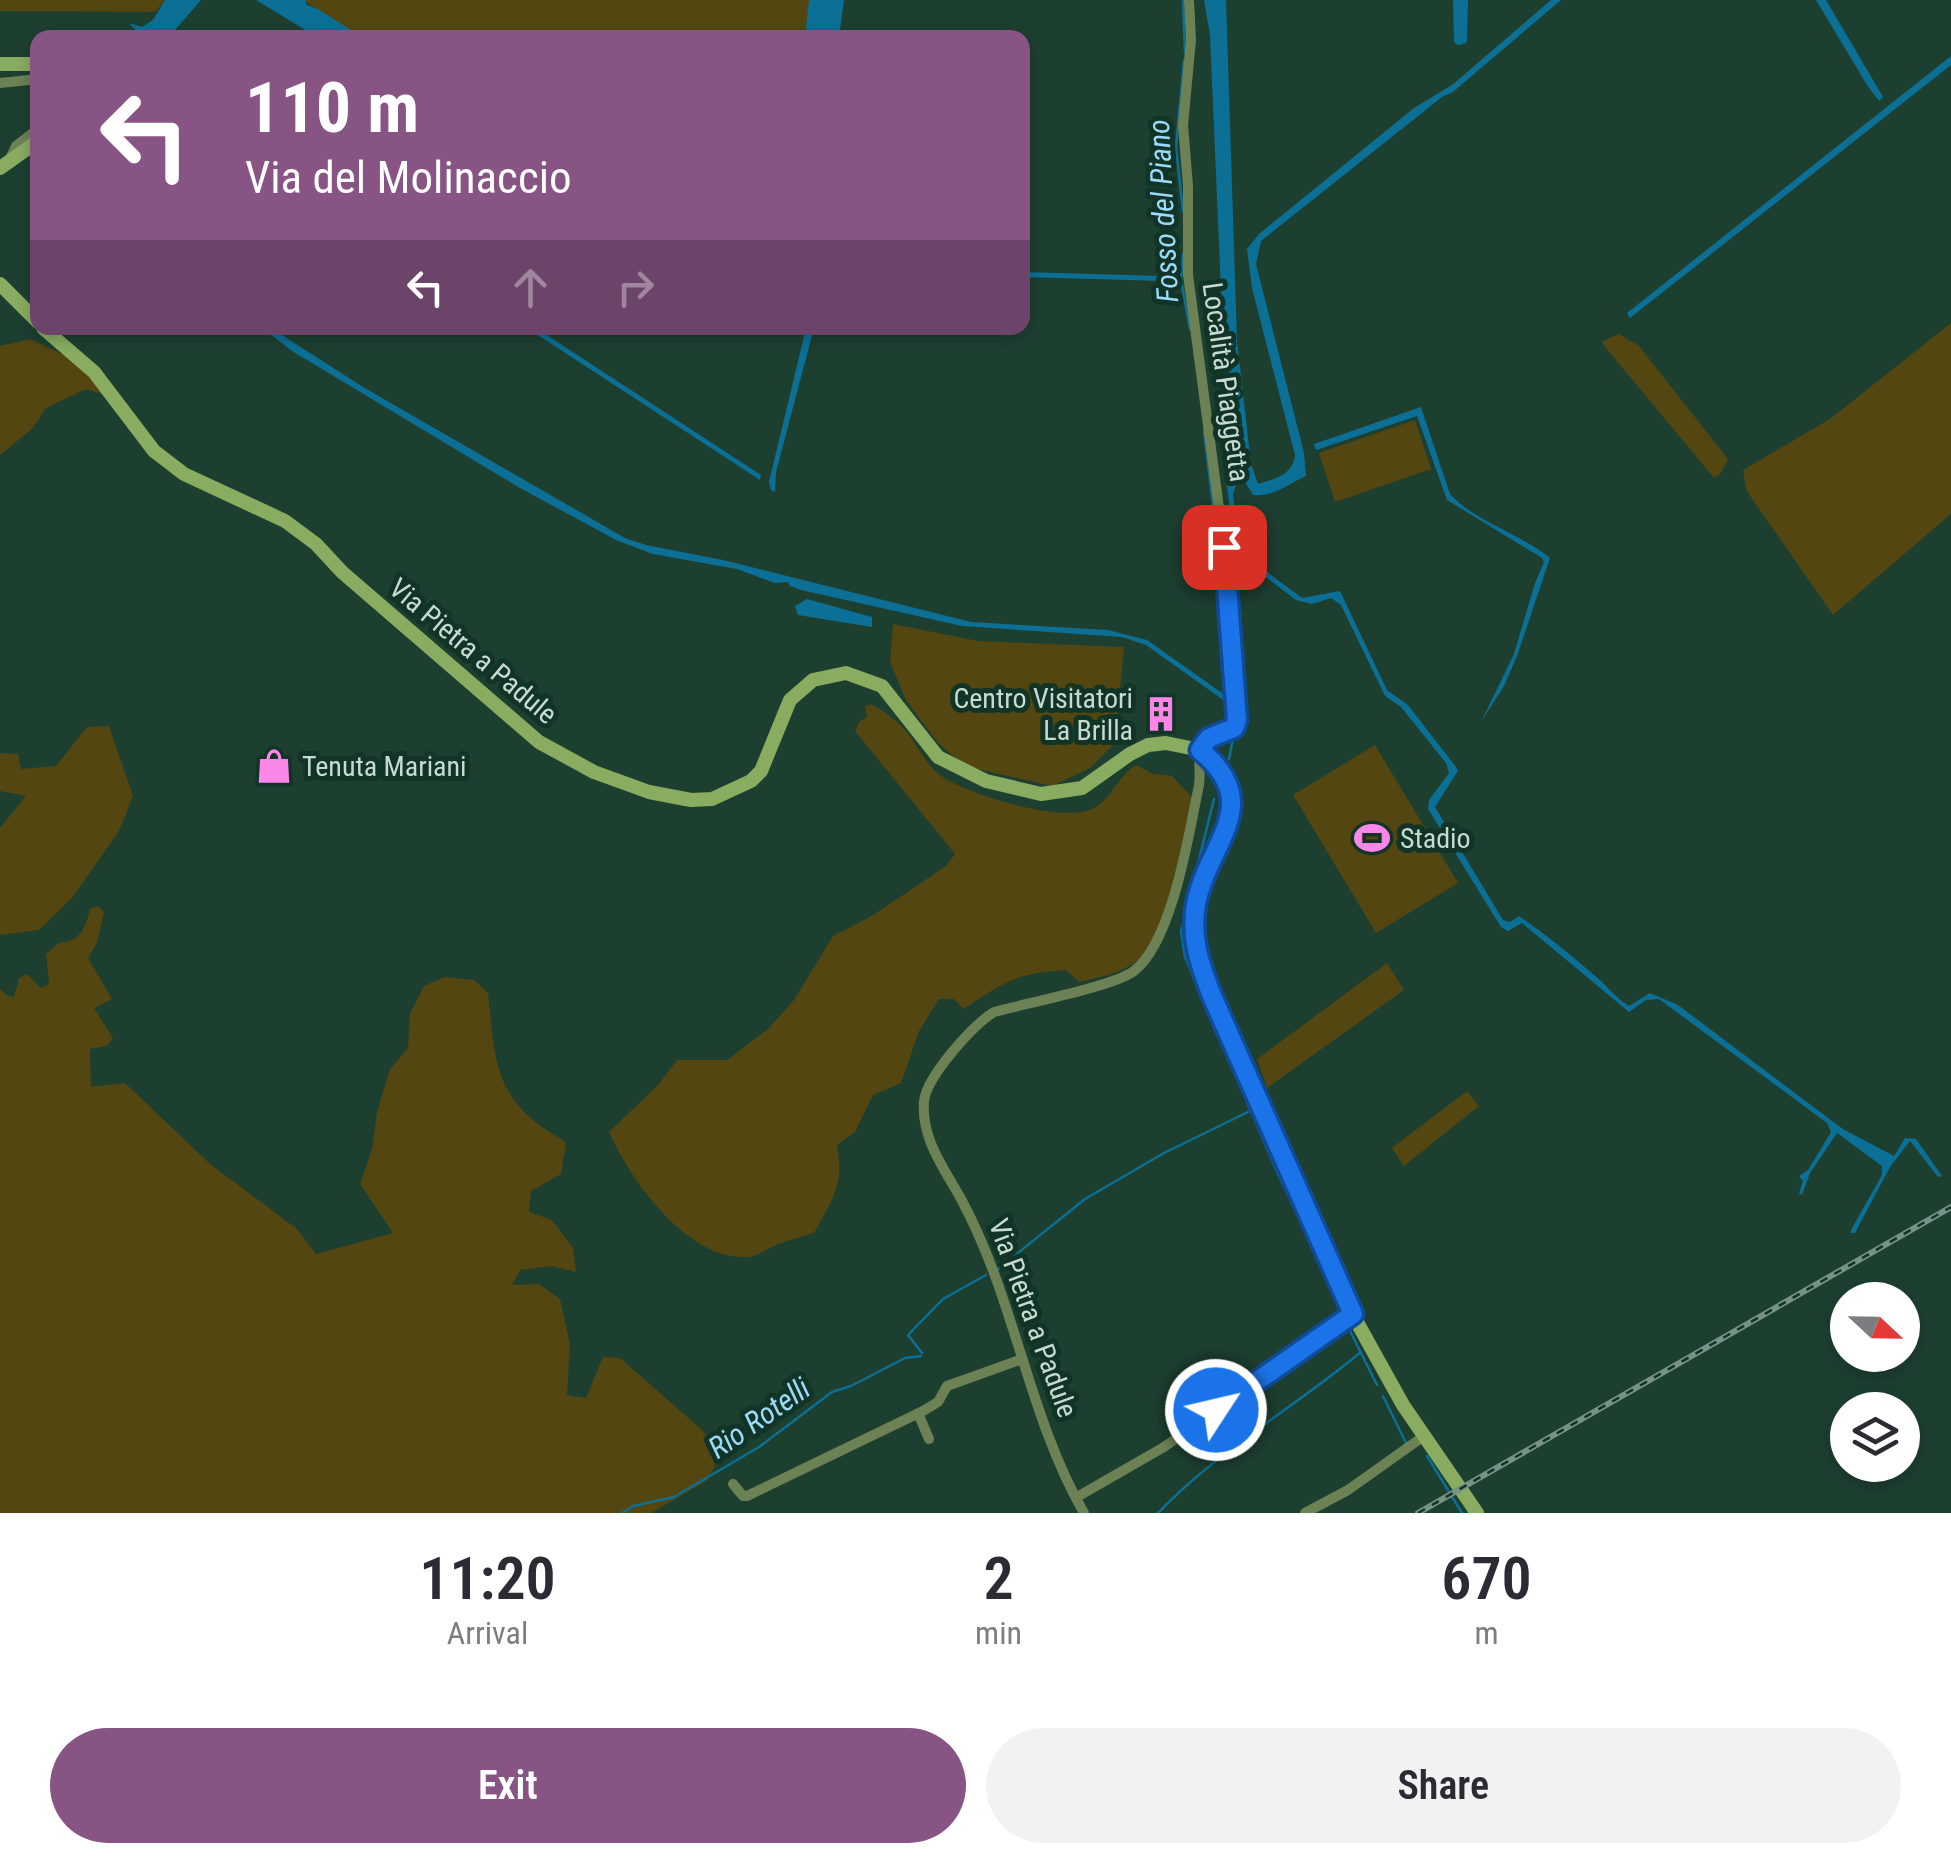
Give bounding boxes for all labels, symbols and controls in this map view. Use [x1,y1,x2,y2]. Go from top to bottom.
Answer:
text: 110 m [245,67,419,149]
icon: left [80,70,210,200]
water label: Fosso del Piano [1141,119,1185,303]
text: Via del Molinaccio [245,151,572,204]
icon: left [398,260,453,315]
icon: ahead [503,260,558,315]
icon: right [608,260,663,315]
street label: Località Piaggetta [1196,280,1256,484]
pin [1182,505,1267,590]
icon: arrive [1197,520,1252,575]
street label: Via Pietra a Padule [382,571,564,731]
place label: Centro Visitatori La Brilla [953,682,1133,747]
building icon: Centro Visitatori La Brilla [1142,695,1180,733]
shop icon: Tenuta Mariani [255,747,293,785]
place label: Tenuta Mariani [302,750,467,783]
sports icon: Stadio [1353,819,1391,857]
place label: Stadio [1400,822,1471,855]
street label: Via Pietra a Padule [982,1214,1084,1422]
north arrow [1830,1282,1920,1372]
map controls [1830,1282,1920,1482]
position arrow [1164,1358,1268,1462]
water label: Rio Rotelli [701,1370,817,1466]
button: layers [1830,1392,1920,1482]
text: 11:20 [419,1543,556,1614]
text: 2 [983,1543,1014,1614]
text: 670 [1441,1543,1532,1614]
text: Arrival [447,1614,528,1652]
text: min [975,1614,1022,1652]
text: m [1474,1614,1499,1652]
button: Exit [50,1728,966,1843]
button: Share [986,1728,1901,1843]

